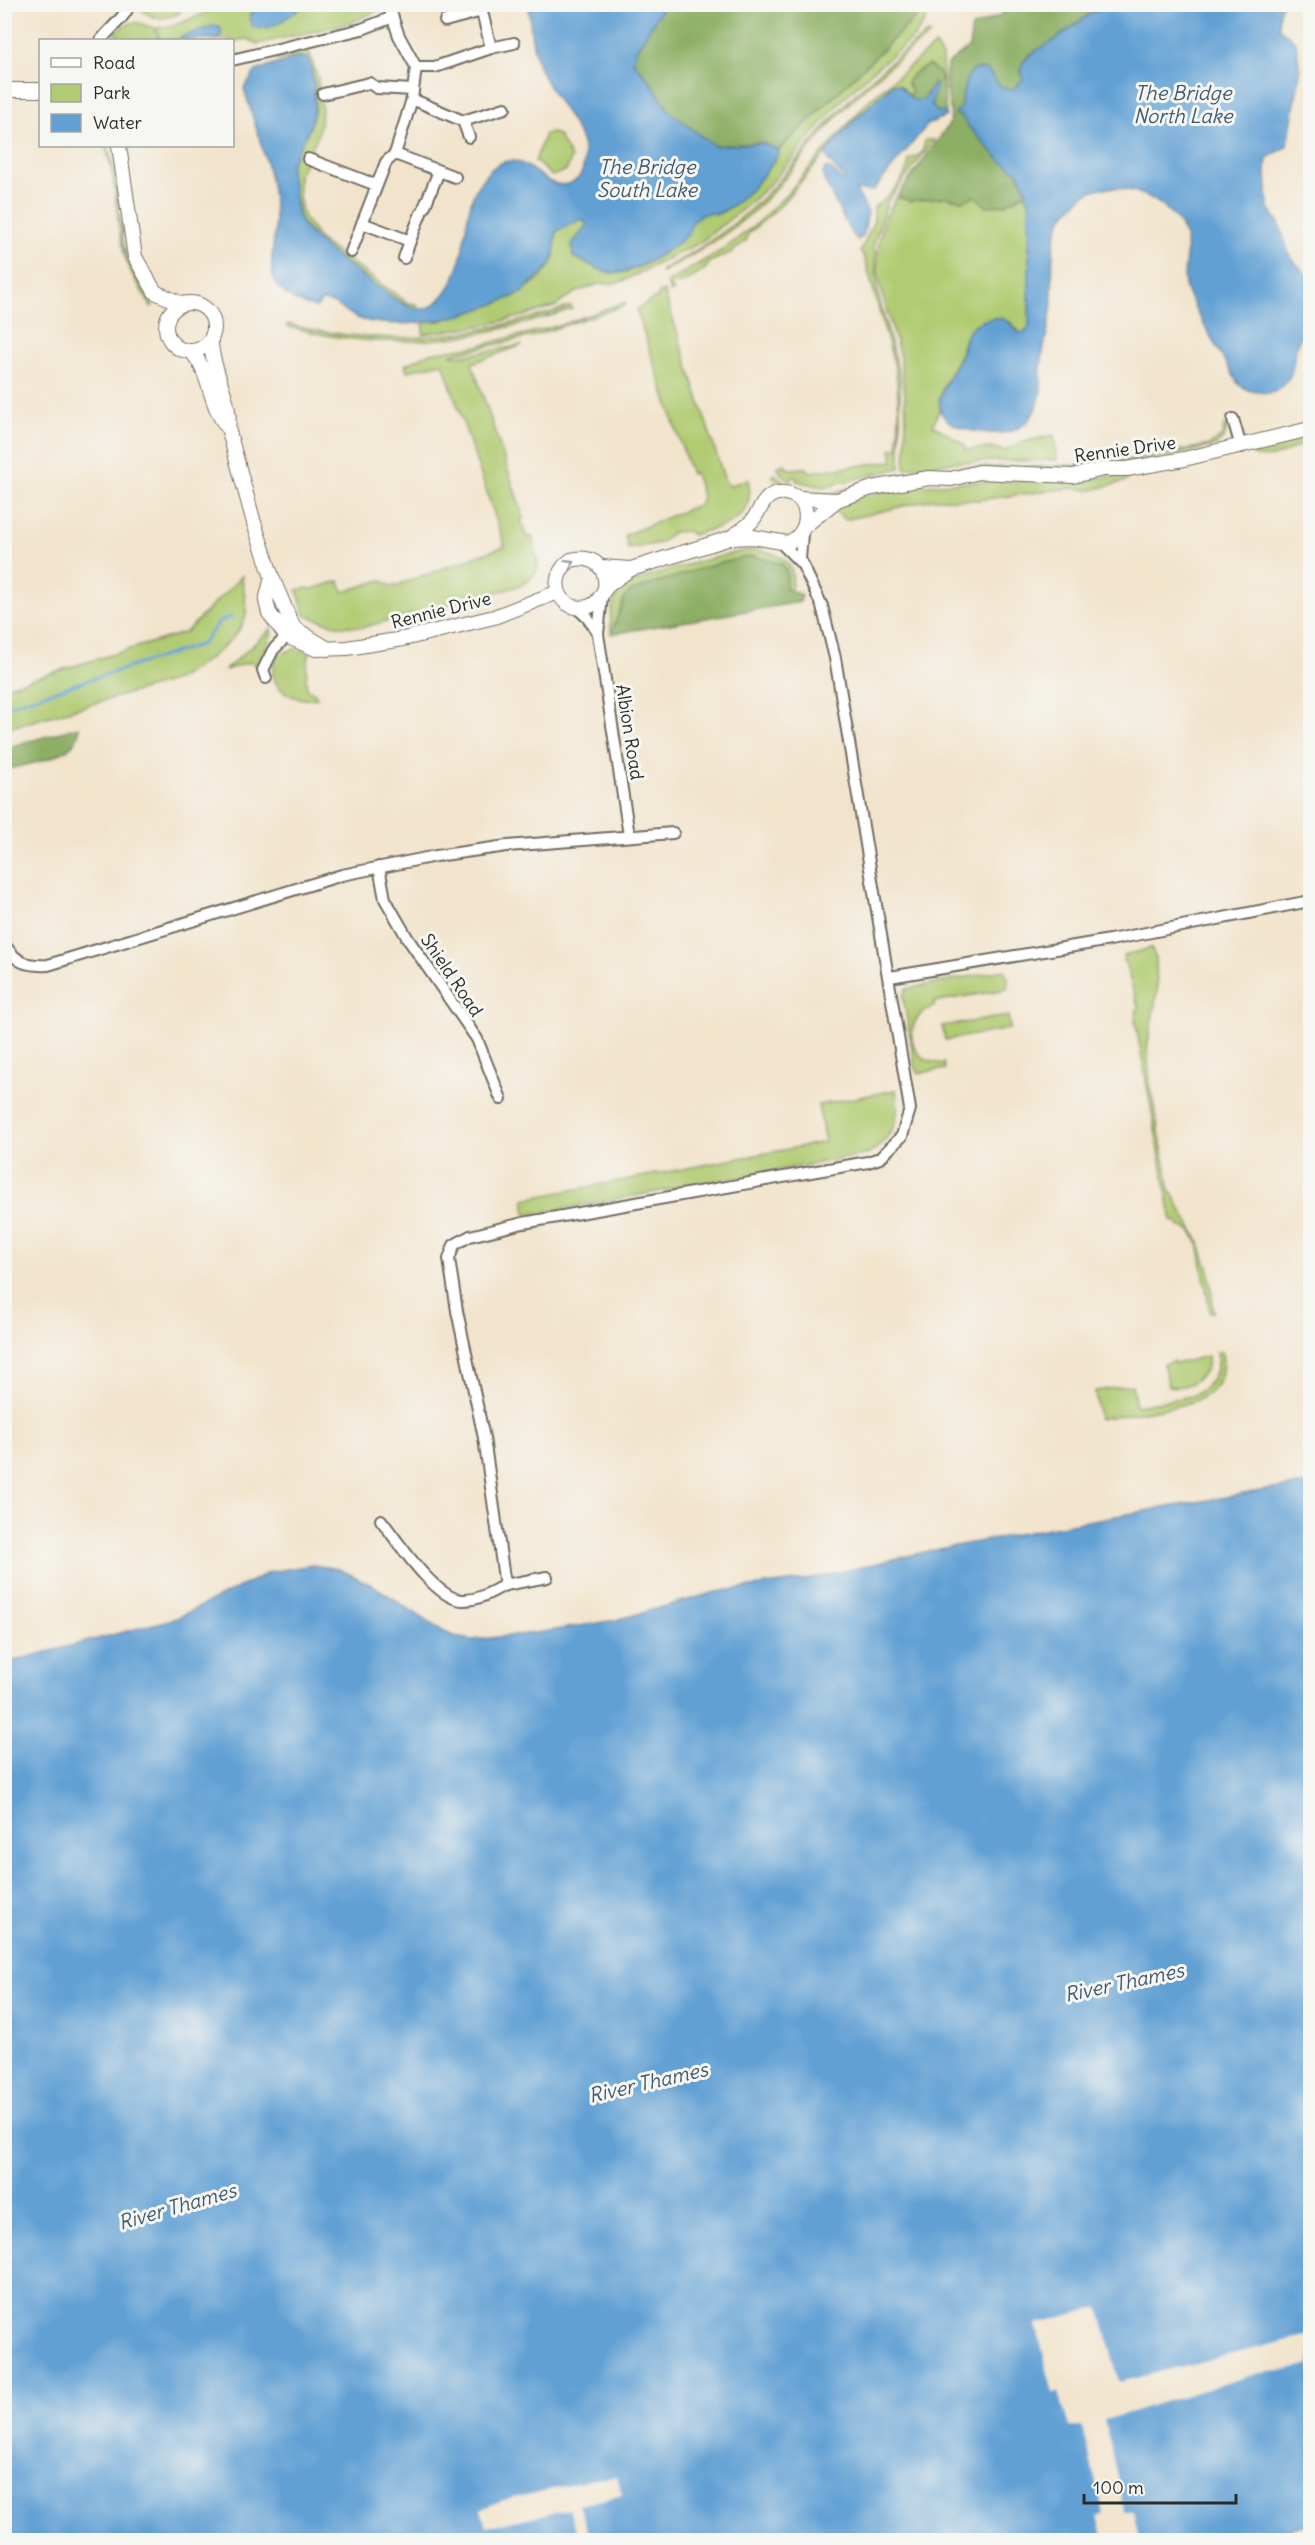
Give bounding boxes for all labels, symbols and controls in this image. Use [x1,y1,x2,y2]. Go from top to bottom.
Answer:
legend [39,39,234,147]
text: Road [93,51,136,74]
water label: The Bridge North Lake [1133,80,1234,128]
text: Park [93,81,130,104]
text: Water [93,111,143,134]
water label: The Bridge South Lake [597,154,698,202]
street label: Rennie Drive [1073,430,1177,468]
one-way arrow [564,558,574,570]
street label: Rennie Drive [389,586,493,634]
street label: Albion Road [611,682,649,782]
street label: Shield Road [416,929,488,1021]
water label: River Thames [1062,1957,1188,2007]
water label: River Thames [586,2056,712,2108]
water label: River Thames [115,2177,241,2235]
scale bar [1084,2467,1236,2505]
text: 100 m [1093,2476,1144,2499]

